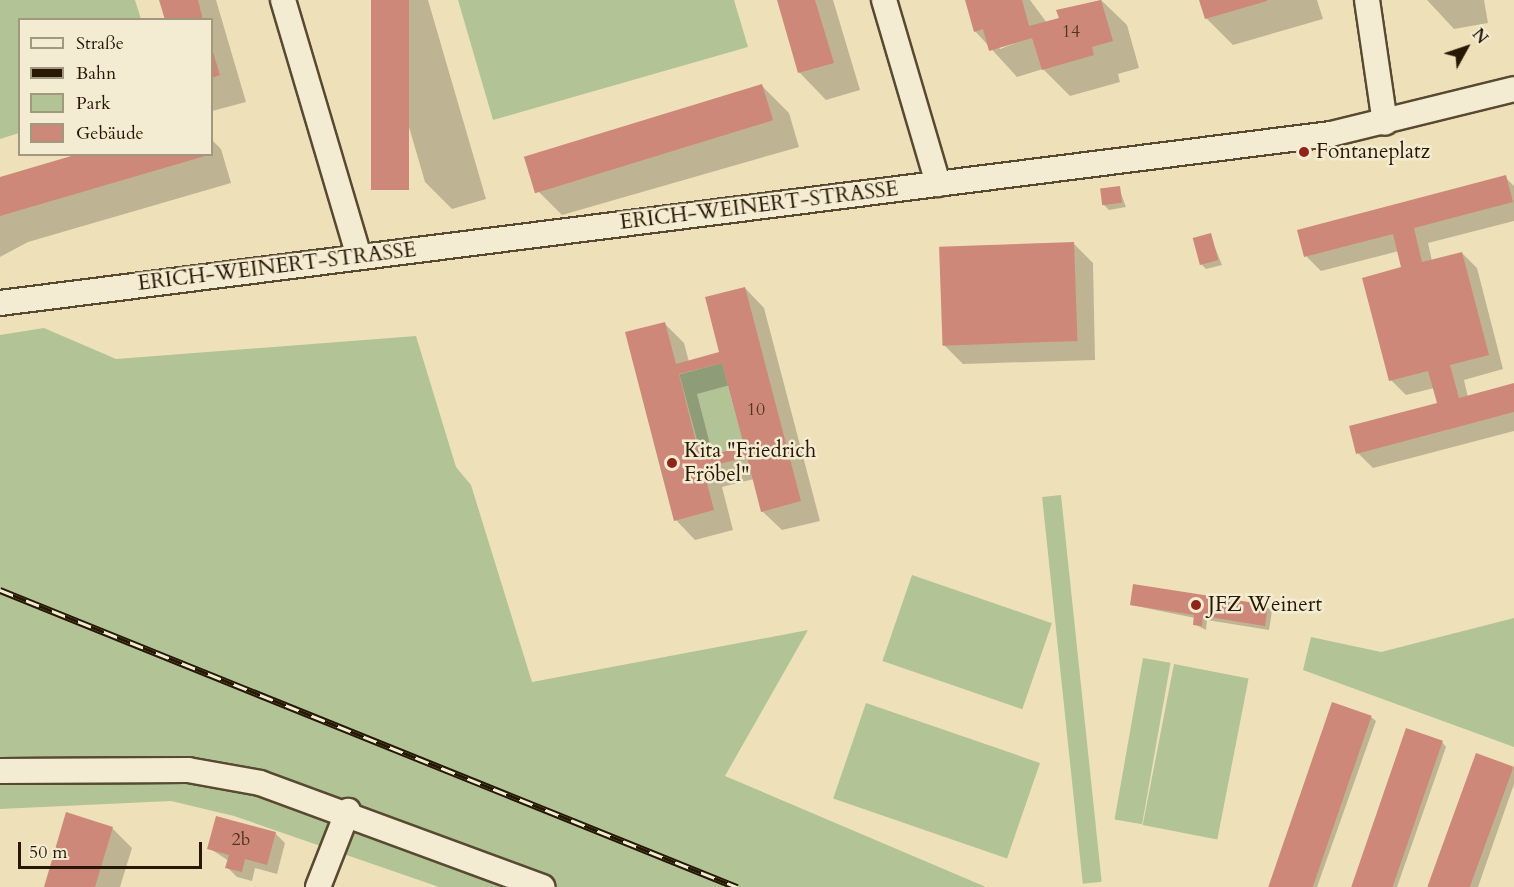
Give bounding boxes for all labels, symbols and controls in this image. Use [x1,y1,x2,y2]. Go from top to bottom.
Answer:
legend [18,18,213,156]
north arrow [1436,18,1496,78]
house number: 14 [1062,21,1080,43]
text: N [1467,24,1493,49]
text: Straße [76,31,124,56]
text: Bahn [76,61,116,86]
text: Park [76,91,111,116]
text: Gebäude [76,121,144,146]
place label: Fontaneplatz [1316,139,1430,165]
marker: Fontaneplatz [1297,145,1311,159]
street label: ERICH-WEINERT-STRASSE [618,176,900,236]
street label: ERICH-WEINERT-STRASSE [136,237,418,297]
house number: 10 [747,399,765,421]
place label: Kita "Friedrich Fröbel" [684,438,816,488]
marker: Kita "Friedrich Fröbel" [665,456,679,470]
place label: JFZ Weinert [1208,592,1322,618]
marker: JFZ Weinert [1189,598,1203,612]
house number: 2b [232,829,250,851]
scale bar [21,830,206,868]
text: 50 m [29,840,68,865]

